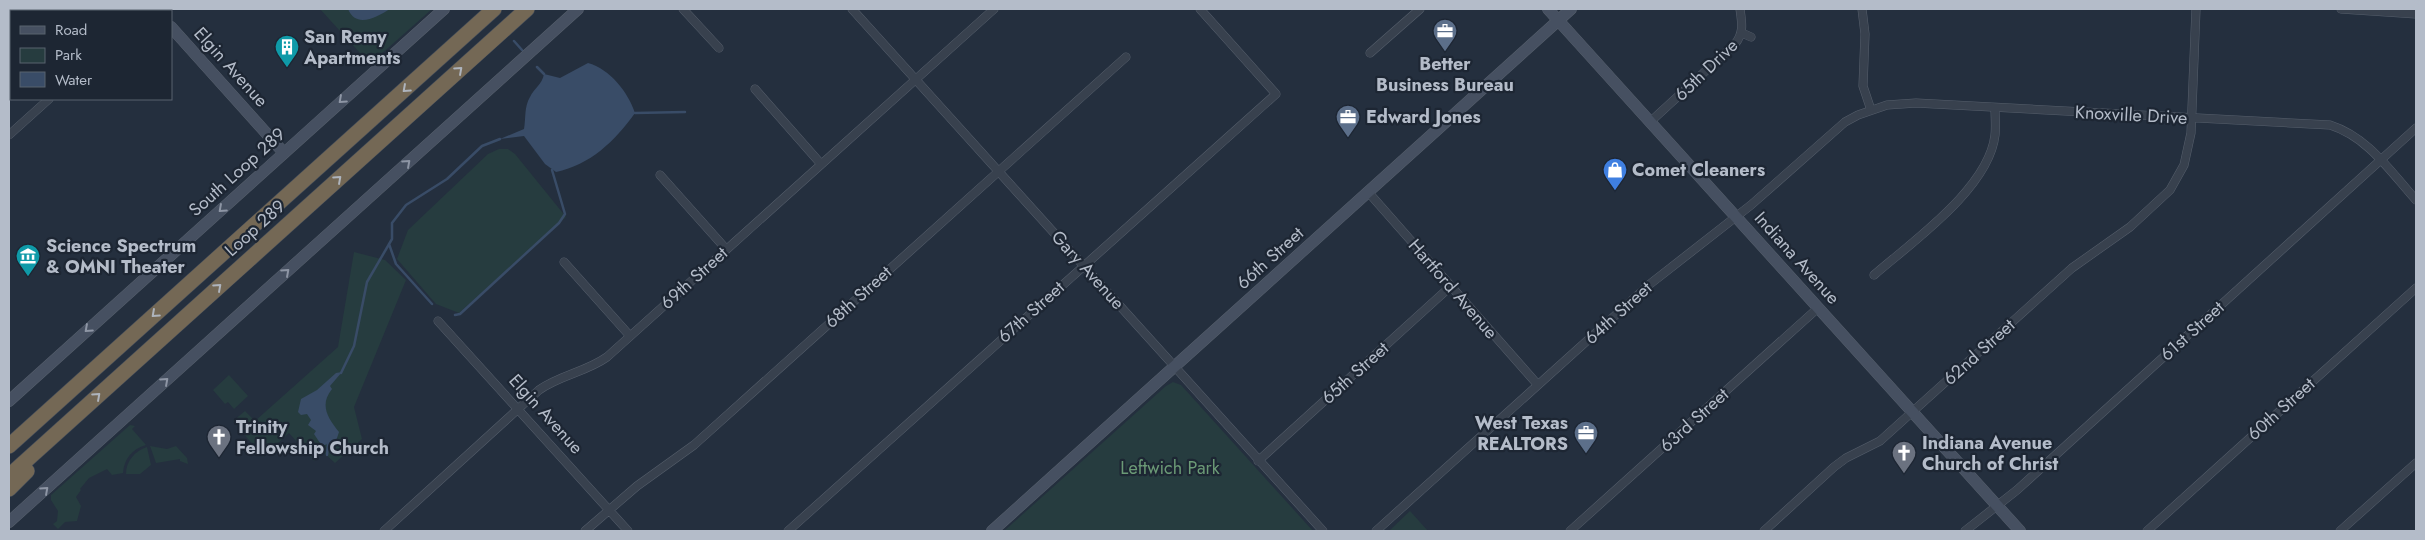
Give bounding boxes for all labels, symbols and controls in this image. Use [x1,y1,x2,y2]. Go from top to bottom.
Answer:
legend [10,10,172,100]
office icon: Better Business Bureau [1432,18,1458,52]
text: Road [55,19,87,41]
street label: Elgin Avenue [188,21,274,113]
place label: San Remy Apartments [303,24,401,71]
street label: 65th Drive [1668,33,1744,107]
building icon: San Remy Apartments [274,34,300,68]
text: Park [55,44,82,66]
place label: Better Business Bureau [1376,51,1514,98]
one-way arrow [453,67,462,76]
text: Water [55,69,93,91]
one-way arrow [402,83,411,92]
one-way arrow [339,94,348,103]
street label: Knoxville Drive [2074,99,2188,131]
office icon: Edward Jones [1335,104,1361,138]
place label: Edward Jones [1366,104,1481,130]
street label: South Loop 289 [183,121,291,223]
shop icon: Comet Cleaners [1602,157,1628,191]
place label: Comet Cleaners [1632,157,1765,183]
one-way arrow [401,160,410,169]
one-way arrow [333,175,342,184]
street label: Loop 289 [219,194,291,262]
one-way arrow [218,203,227,212]
street label: Indiana Avenue [1748,206,1846,310]
street label: 66th Street [1231,220,1310,295]
street label: Gary Avenue [1045,225,1131,315]
place label: Science Spectrum & OMNI Theater [46,233,196,280]
street label: Hartford Avenue [1402,233,1504,345]
street label: 69th Street [655,240,734,315]
museum icon: Science Spectrum & OMNI Theater [15,243,41,277]
street label: 68th Street [819,259,898,334]
one-way arrow [281,269,290,278]
street label: 67th Street [992,274,1071,349]
street label: 64th Street [1578,275,1658,350]
one-way arrow [212,284,221,293]
street label: 61st Street [2154,295,2230,367]
one-way arrow [151,308,160,317]
street label: 62nd Street [1937,312,2021,391]
one-way arrow [84,323,93,332]
street label: 65th Street [1316,335,1395,410]
street label: Elgin Avenue [503,368,589,460]
street label: 60th Street [2241,371,2321,447]
one-way arrow [160,378,169,387]
street label: 63rd Street [1654,381,1735,458]
one-way arrow [91,393,100,402]
place label: West Texas REALTORS [1475,410,1568,457]
place label: Trinity Fellowship Church [236,414,389,461]
office icon: West Texas REALTORS [1573,420,1599,454]
church icon: Trinity Fellowship Church [206,424,232,458]
place label: Indiana Avenue Church of Christ [1922,430,2059,477]
church icon: Indiana Avenue Church of Christ [1891,440,1917,474]
park label: Leftwich Park [1120,455,1220,481]
one-way arrow [39,486,48,495]

